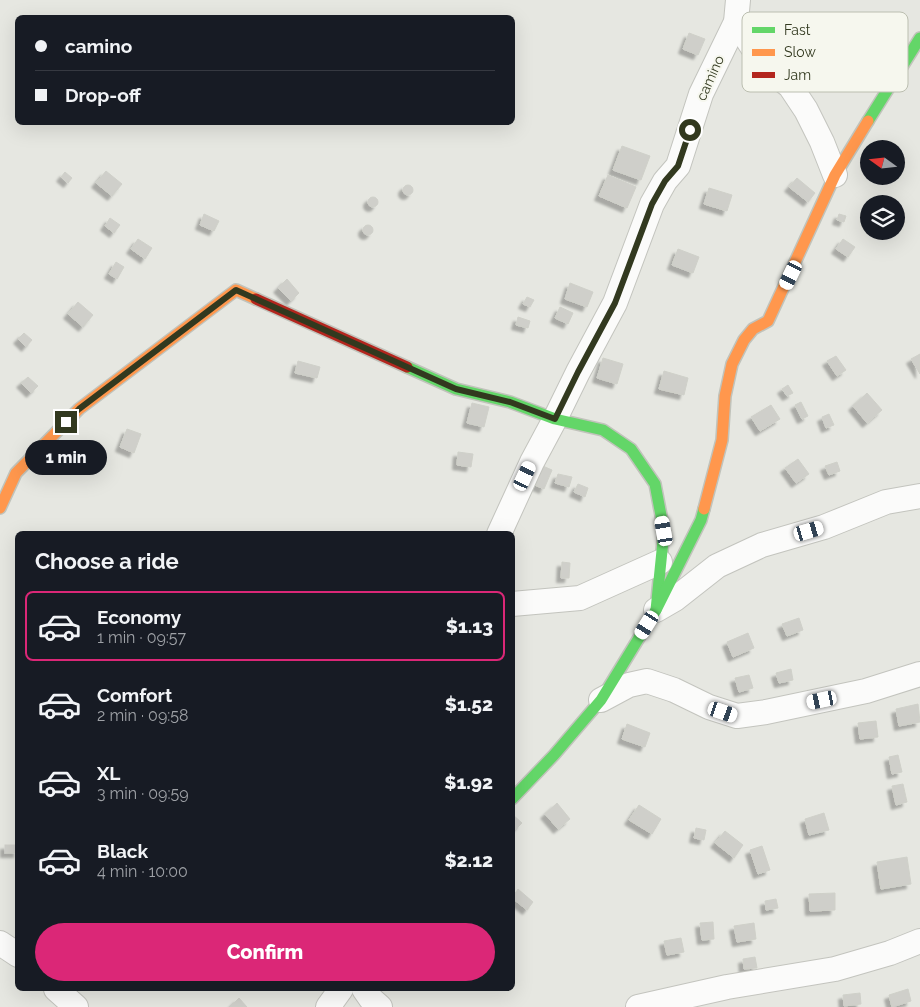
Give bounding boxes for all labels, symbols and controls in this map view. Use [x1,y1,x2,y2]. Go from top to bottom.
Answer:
legend [742,12,908,92]
text: Fast [784,22,811,38]
text: camino [65,35,132,57]
text: Slow [784,44,816,60]
street label: camino [693,53,727,103]
text: Jam [784,67,811,83]
text: Drop-off [65,84,141,106]
route start [679,119,701,141]
north arrow [860,140,905,185]
map controls [860,140,905,240]
button: layers [860,195,905,240]
car [777,258,804,292]
route end [55,411,77,433]
callout: 1 min [25,440,107,474]
text: 1 min [45,448,87,467]
car [511,459,538,493]
car [654,515,673,547]
car [792,520,825,542]
text: Choose a ride [35,548,179,574]
icon: car [37,604,82,649]
text: Economy [97,606,181,628]
car [632,608,661,642]
text: $1.13 [446,615,493,637]
text: 1 min · 09:57 [97,628,186,647]
icon: car [37,682,82,727]
text: Comfort [97,684,172,706]
car [805,690,838,710]
text: $1.52 [445,693,493,715]
car [706,700,739,724]
text: 2 min · 09:58 [97,706,189,725]
icon: car [37,760,82,805]
text: XL [97,762,120,784]
text: $1.92 [444,771,493,793]
text: 3 min · 09:59 [97,784,189,803]
icon: car [37,838,82,883]
text: Black [97,840,148,862]
text: $2.12 [444,849,493,871]
text: 4 min · 10:00 [97,862,188,881]
button: Confirm [35,923,495,981]

